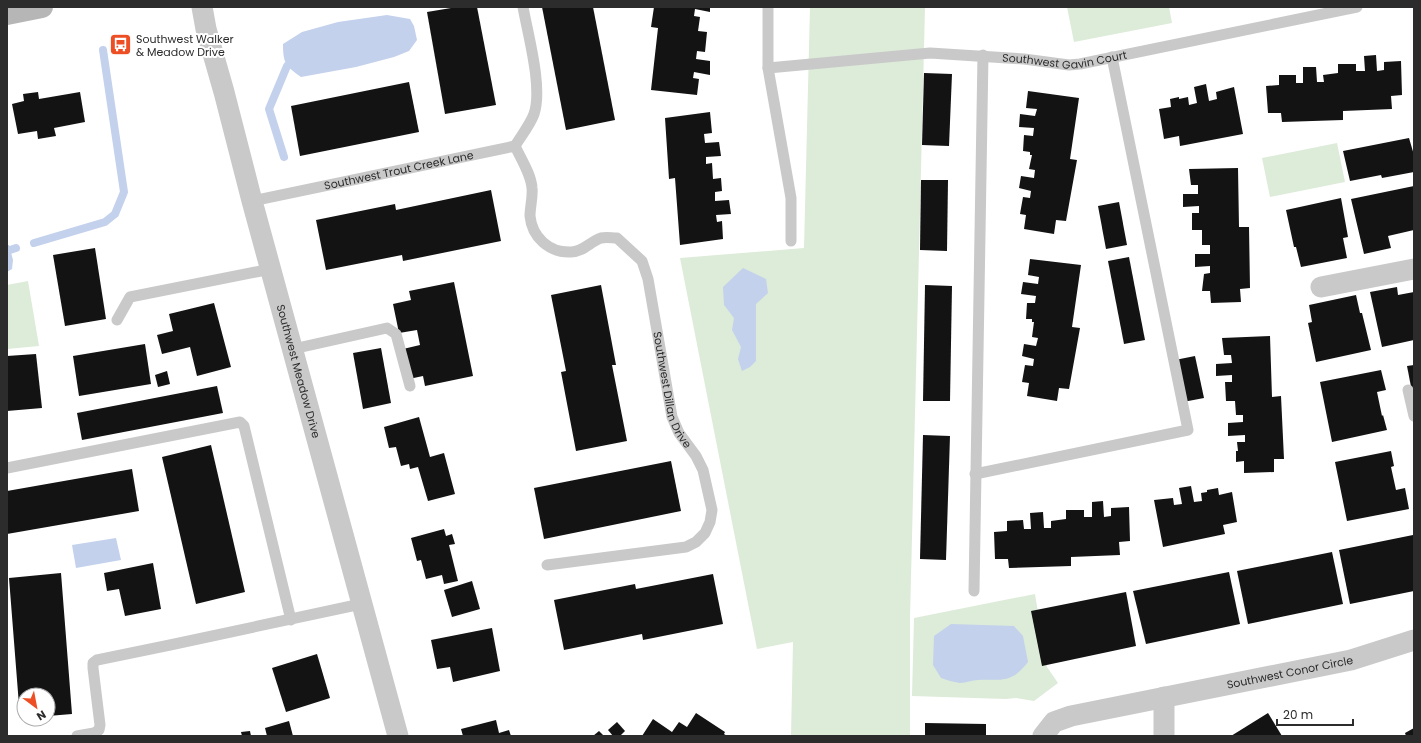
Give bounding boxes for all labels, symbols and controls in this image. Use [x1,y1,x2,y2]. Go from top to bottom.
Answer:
place label: Southwest Walker & Meadow Drive [136,31,234,60]
bus stop icon: Southwest Walker & Meadow Drive [107,32,133,58]
street label: Southwest Gavin Court [1002,47,1128,73]
street label: Southwest Trout Creek Lane [323,147,475,194]
street label: Southwest Meadow Drive [273,303,324,440]
street label: Southwest Dillan Drive [649,330,696,452]
street label: Southwest Conor Circle [1225,652,1355,693]
north arrow [16,687,56,727]
scale bar [1277,701,1353,727]
text: 20 m [1283,706,1313,723]
text: N [34,707,49,724]

